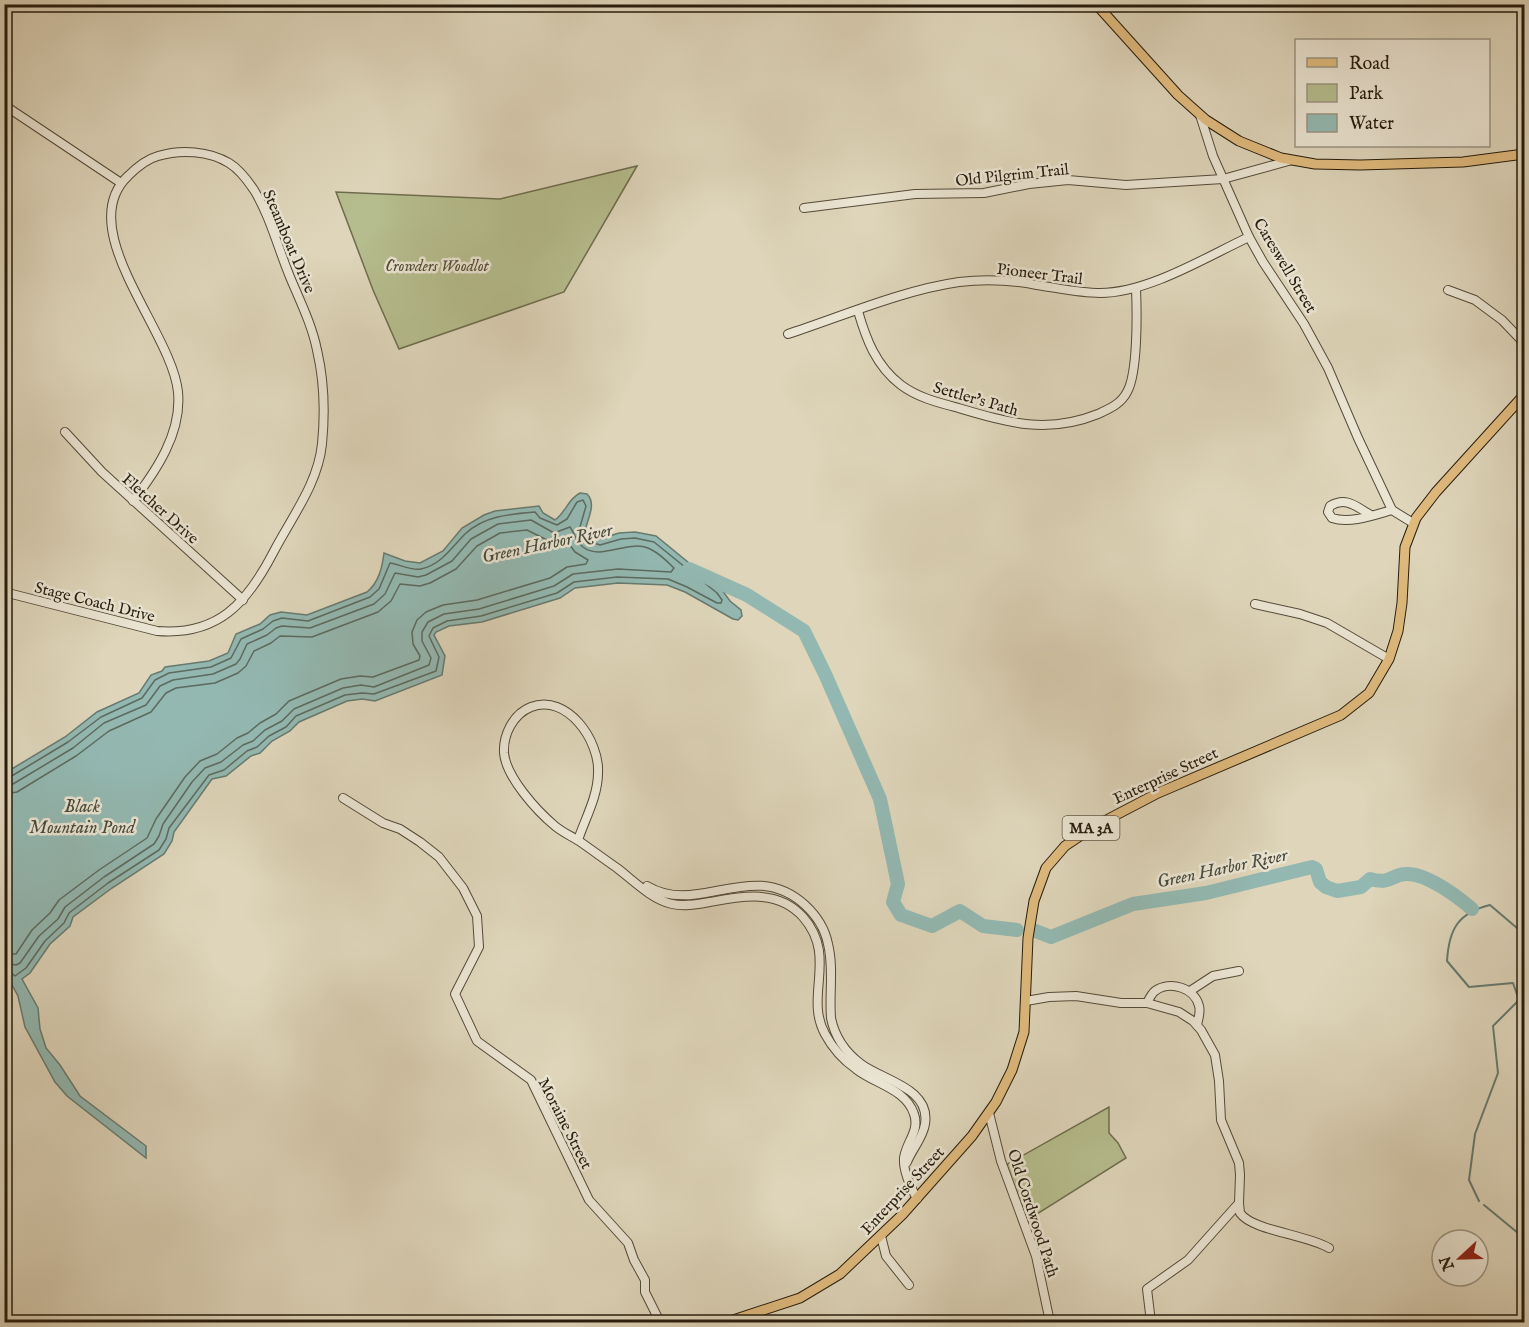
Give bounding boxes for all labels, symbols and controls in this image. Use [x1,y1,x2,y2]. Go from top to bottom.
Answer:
legend [1295,39,1490,147]
text: Road [1349,53,1390,76]
text: Park [1349,83,1384,106]
text: Water [1349,113,1394,136]
street label: Old Pilgrim Trail [954,160,1071,192]
street label: Steamboat Drive [257,187,319,297]
street label: Careswell Street [1248,215,1321,317]
park label: Crowders Woodlot [385,257,490,277]
street label: Pioneer Trail [996,260,1084,290]
street label: Settler's Path [931,378,1021,422]
street label: Fletcher Drive [117,470,202,549]
water label: Green Harbor River [480,519,616,570]
street label: Stage Coach Drive [32,578,157,628]
street label: Enterprise Street [1110,744,1222,810]
water label: Black Mountain Pond [29,796,137,840]
road number: MA 3A [1062,816,1120,840]
water label: Green Harbor River [1155,844,1291,895]
street label: Moraine Street [533,1075,596,1173]
street label: Enterprise Street [858,1143,950,1240]
street label: Old Cordwood Path [1002,1147,1062,1281]
north arrow [1430,1228,1490,1288]
text: N [1436,1253,1460,1274]

